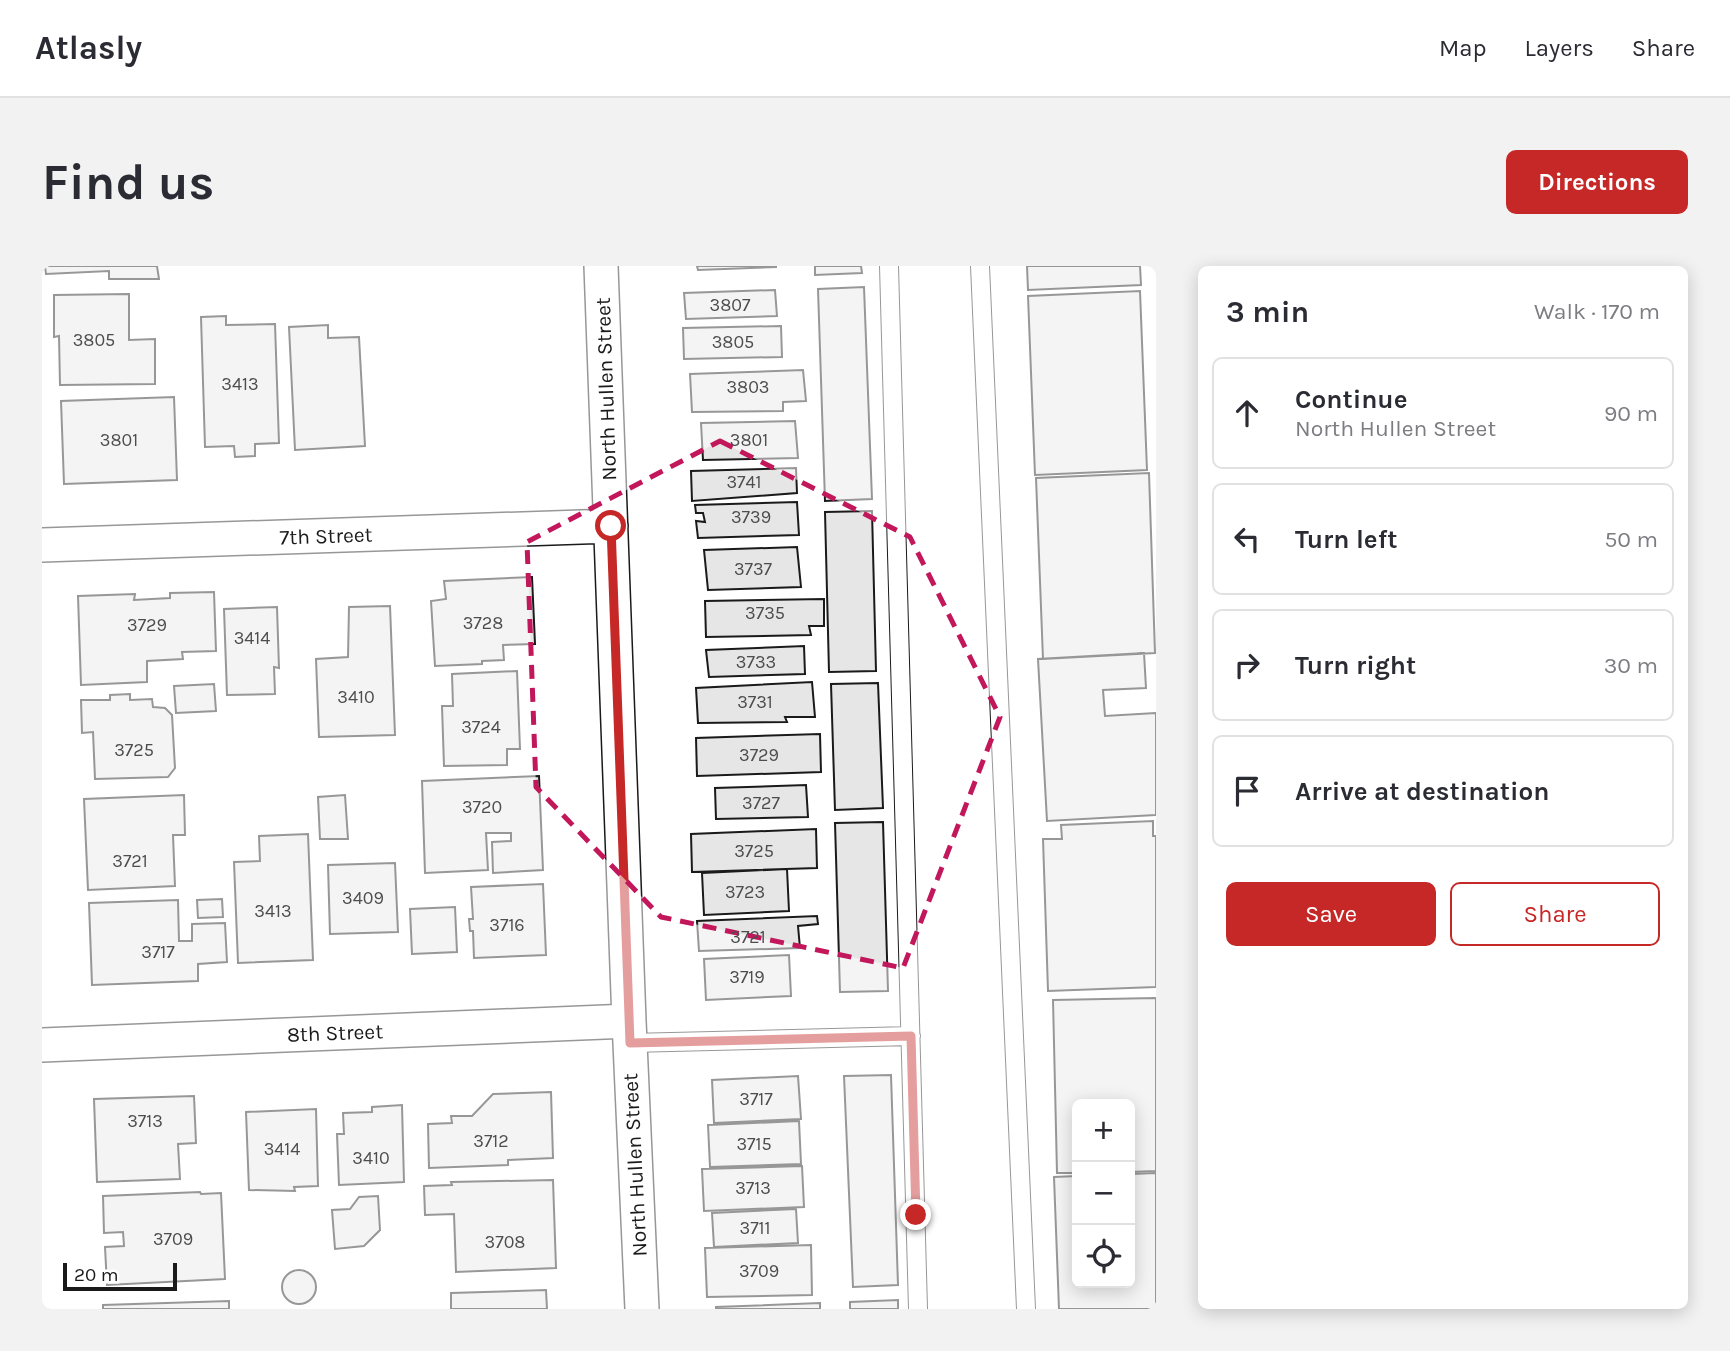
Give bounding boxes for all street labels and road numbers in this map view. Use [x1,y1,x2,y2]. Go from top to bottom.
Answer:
street label: North Hullen Street [591,297,621,481]
street label: 7th Street [279,522,373,550]
street label: 8th Street [287,1019,384,1047]
street label: North Hullen Street [618,1073,652,1257]

